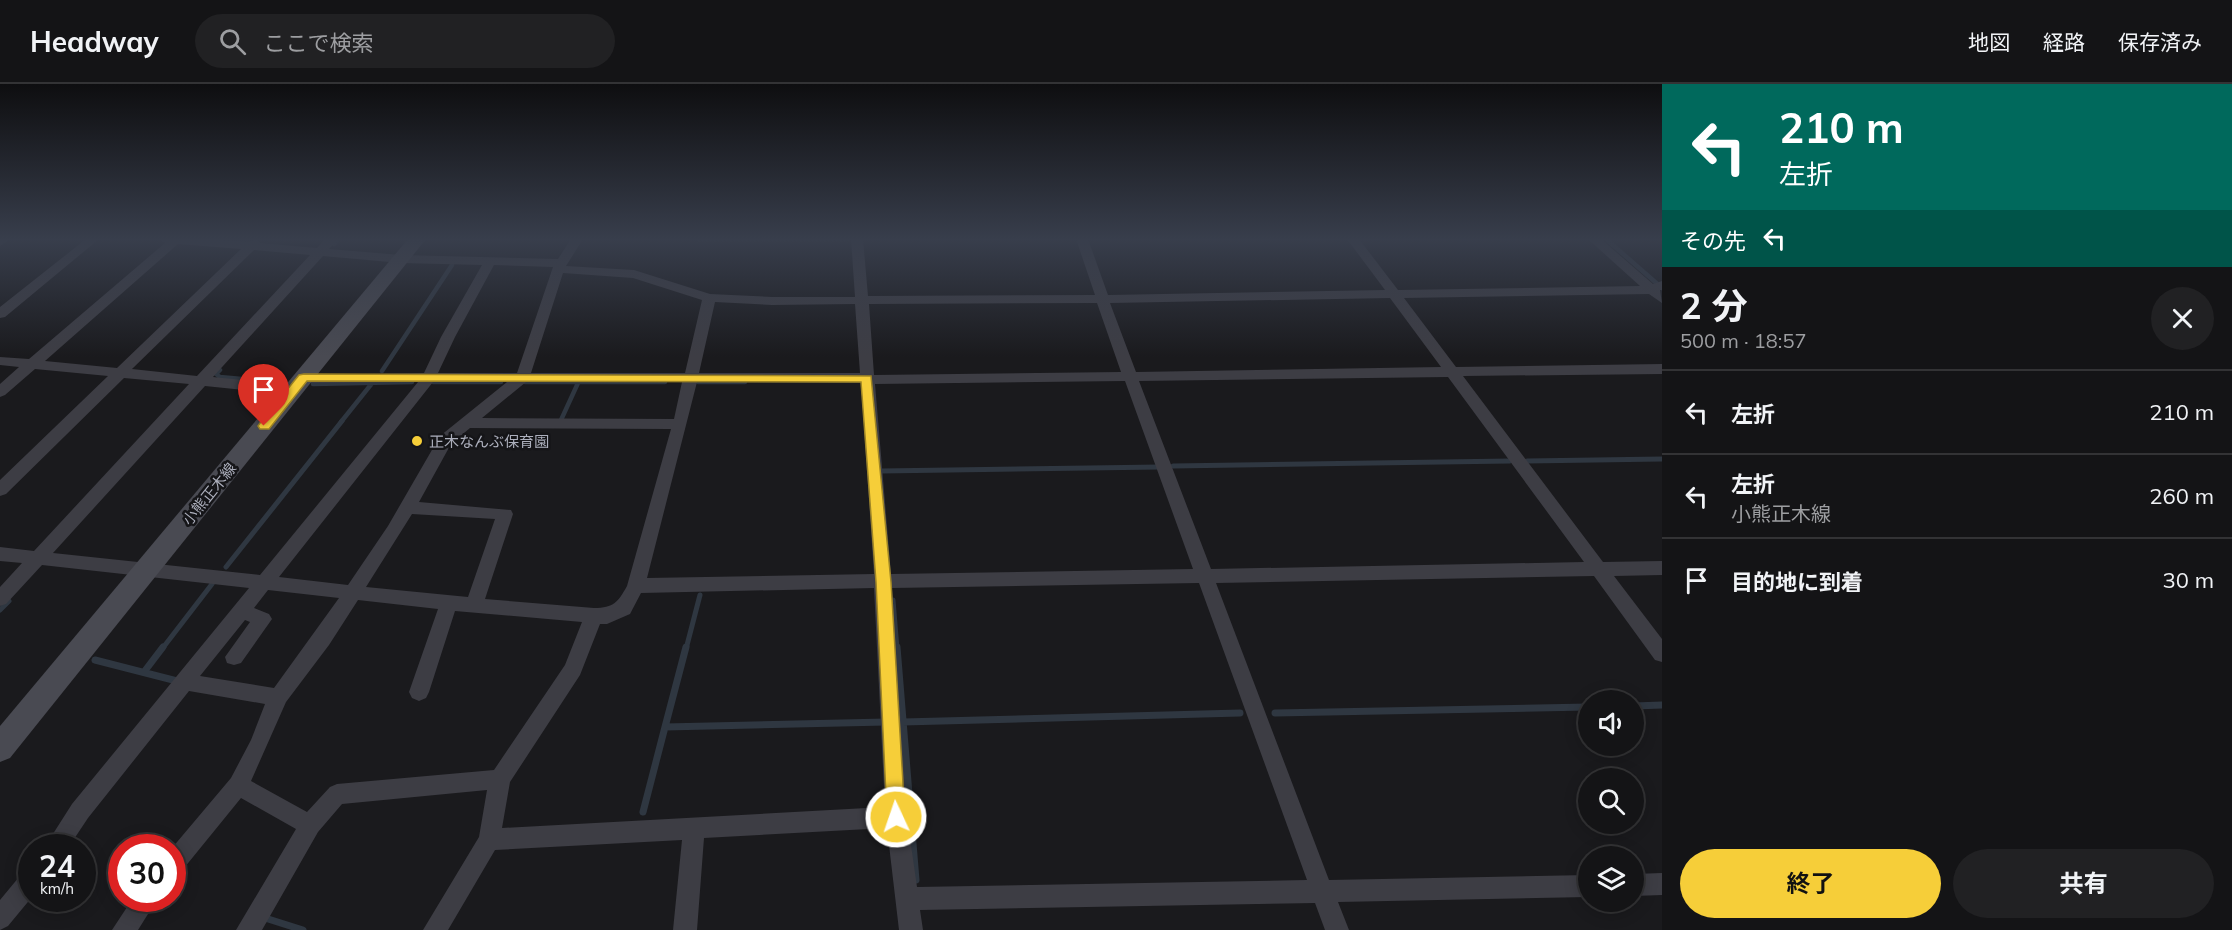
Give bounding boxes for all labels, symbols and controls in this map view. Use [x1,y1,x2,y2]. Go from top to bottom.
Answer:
search box [195,14,615,68]
text: Headway [30,24,159,59]
icon: search [216,25,249,58]
text: ここで検索 [264,29,374,57]
text: 地図 [1968,29,2010,55]
text: 経路 [2043,29,2085,55]
text: 保存済み [2118,29,2202,55]
text: 210 m [1779,101,1904,154]
icon: left [1680,108,1758,186]
text: 左折 [1779,157,1833,191]
icon: left [1758,222,1791,255]
text: その先 [1680,227,1746,255]
text: 2 分 [1680,283,1747,328]
button: close [2151,287,2214,350]
text: 500 m · 18:57 [1680,328,1806,353]
pin [238,364,289,426]
icon: arrive [247,373,280,406]
icon: left [1680,396,1713,429]
text: 210 m [2149,398,2214,426]
text: 左折 [1731,400,1775,428]
place label: 正木なんぶ保育園 [429,432,549,451]
marker: 正木なんぶ保育園 [410,434,424,448]
street label: 小熊正木線 [178,459,240,529]
text: 左折 [1731,470,1775,498]
icon: left [1680,480,1713,513]
text: 260 m [2149,482,2214,510]
text: 小熊正木線 [1731,501,1831,526]
icon: arrive [1680,564,1713,597]
text: 30 m [2163,566,2214,594]
text: 目的地に到着 [1731,568,1863,596]
map controls [1578,690,1644,912]
button: sound [1578,690,1644,756]
button: search [1578,768,1644,834]
position arrow [864,785,928,849]
speed limit sign: 30 [108,834,186,912]
button: layers [1578,846,1644,912]
text: 24 [39,847,75,885]
button: 終了 [1680,849,1941,918]
button: 共有 [1953,849,2214,918]
text: km/h [40,879,74,898]

